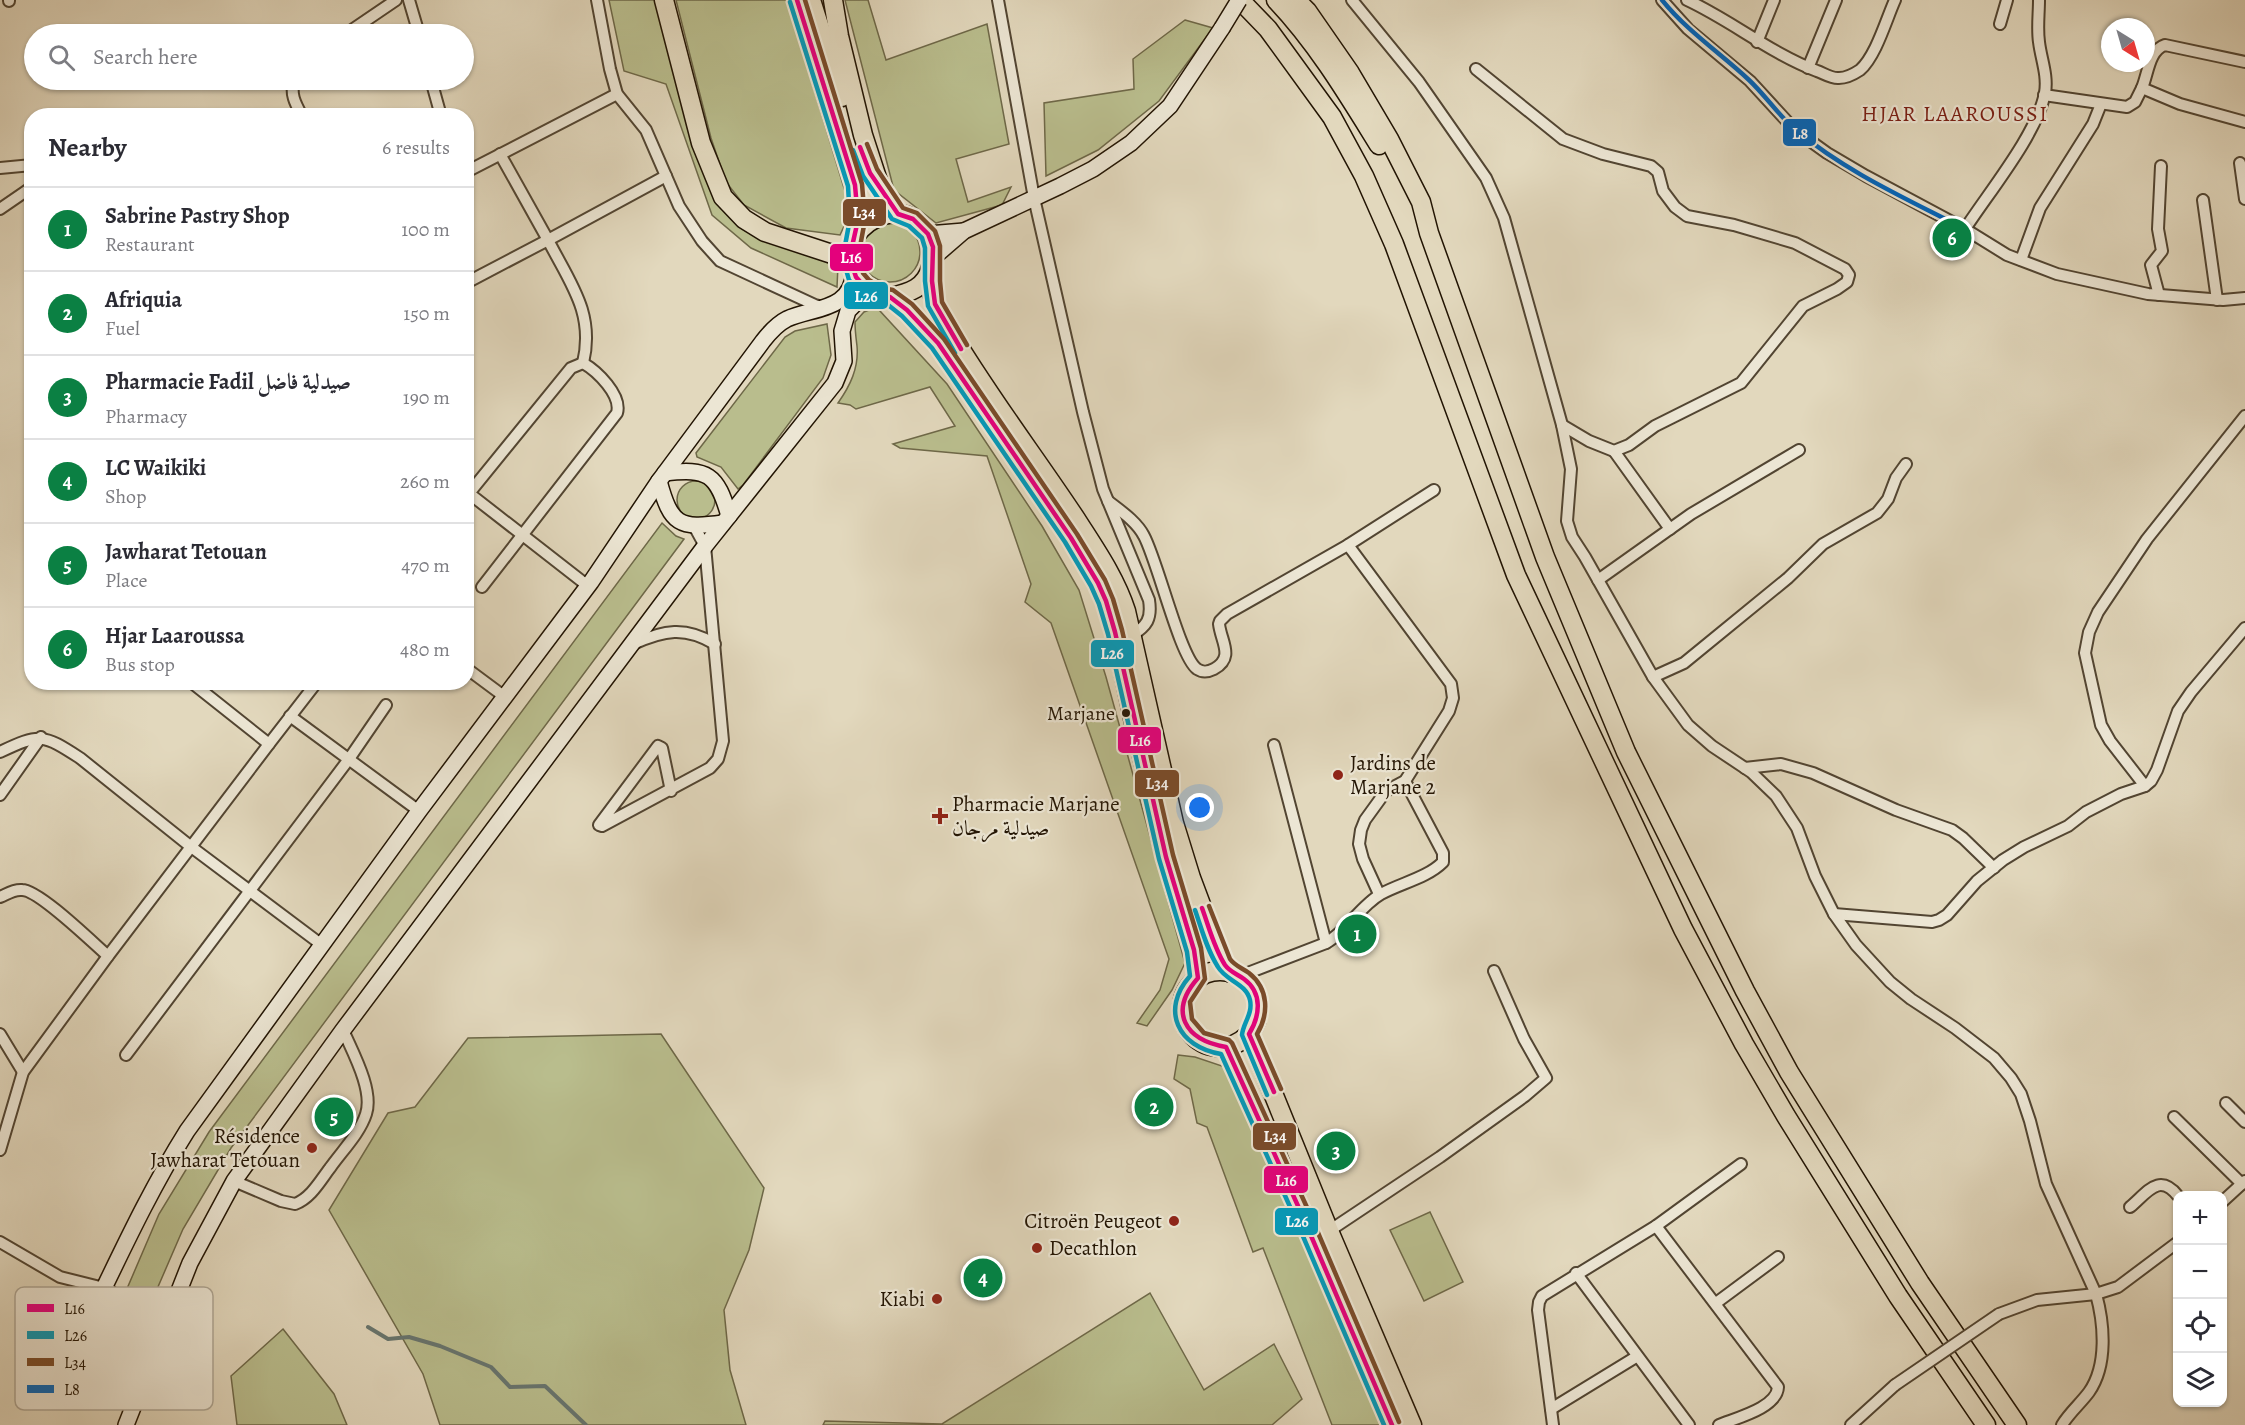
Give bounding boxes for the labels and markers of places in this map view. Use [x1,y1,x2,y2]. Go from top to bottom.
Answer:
pin: 6 [1932,216,1972,260]
place label: Marjane [1047,700,1115,727]
marker: Marjane [1120,707,1132,719]
place label: Jardins de Marjane 2 [1350,749,1436,801]
marker: Jardins de Marjane 2 [1331,768,1345,782]
place label: Pharmacie Marjane صيدلية مرجان [952,790,1120,843]
marker: Pharmacie Marjane صيدلية مرجان [933,809,947,823]
pin: 1 [1338,912,1376,956]
pin: 2 [1134,1084,1174,1130]
pin: 5 [314,1094,354,1140]
place label: Résidence Jawharat Tetouan [150,1122,300,1174]
pin: 3 [1316,1128,1356,1174]
marker: Résidence Jawharat Tetouan [305,1141,319,1155]
place label: Citroën Peugeot [1024,1207,1162,1235]
marker: Citroën Peugeot [1167,1214,1181,1228]
place label: Decathlon [1049,1234,1137,1262]
marker: Decathlon [1030,1241,1044,1255]
pin: 4 [964,1256,1002,1300]
place label: Kiabi [880,1285,925,1313]
marker: Kiabi [930,1292,944,1306]

